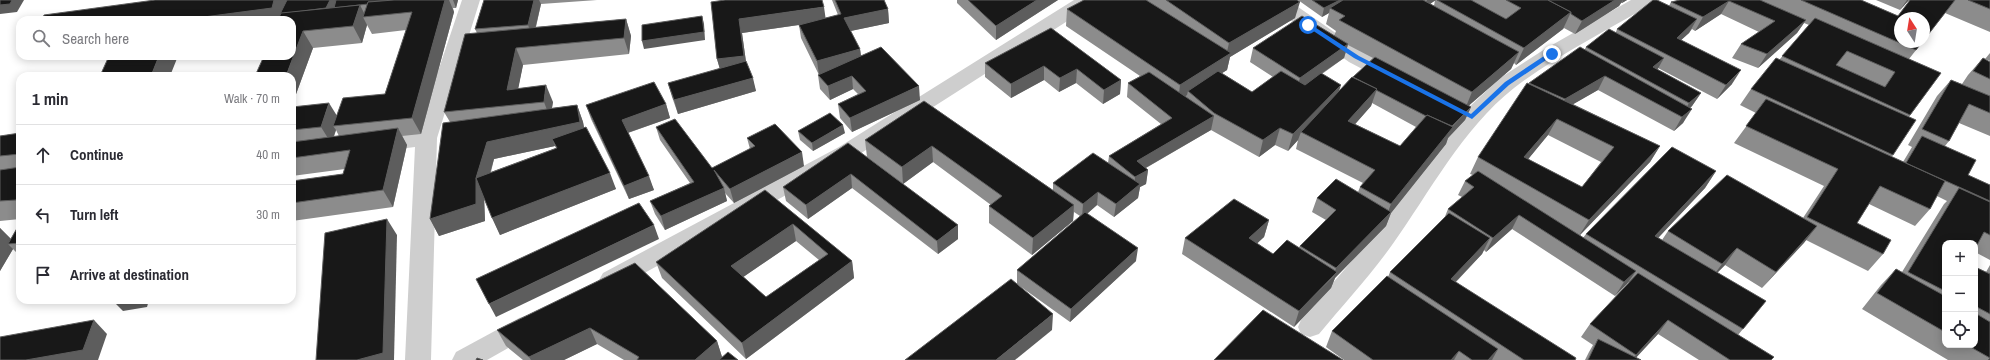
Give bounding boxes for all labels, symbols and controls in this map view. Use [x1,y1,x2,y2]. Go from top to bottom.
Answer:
north arrow [1894,12,1930,48]
search box [16,16,296,60]
route start [1299,16,1317,34]
icon: search [30,27,52,49]
text: Search here [62,28,129,49]
route end [1543,45,1561,63]
text: 1 min [32,87,68,110]
text: Walk · 70 m [224,90,280,107]
icon: ahead [32,144,54,166]
text: Continue [70,144,123,165]
text: 40 m [256,146,280,163]
icon: left [32,204,54,226]
text: Turn left [70,204,118,225]
text: 30 m [256,206,280,223]
map controls [1942,240,1978,348]
button: + [1942,240,1978,276]
icon: arrive [32,264,54,286]
text: Arrive at destination [70,264,189,285]
button: − [1942,276,1978,312]
button: locate [1942,312,1978,348]

